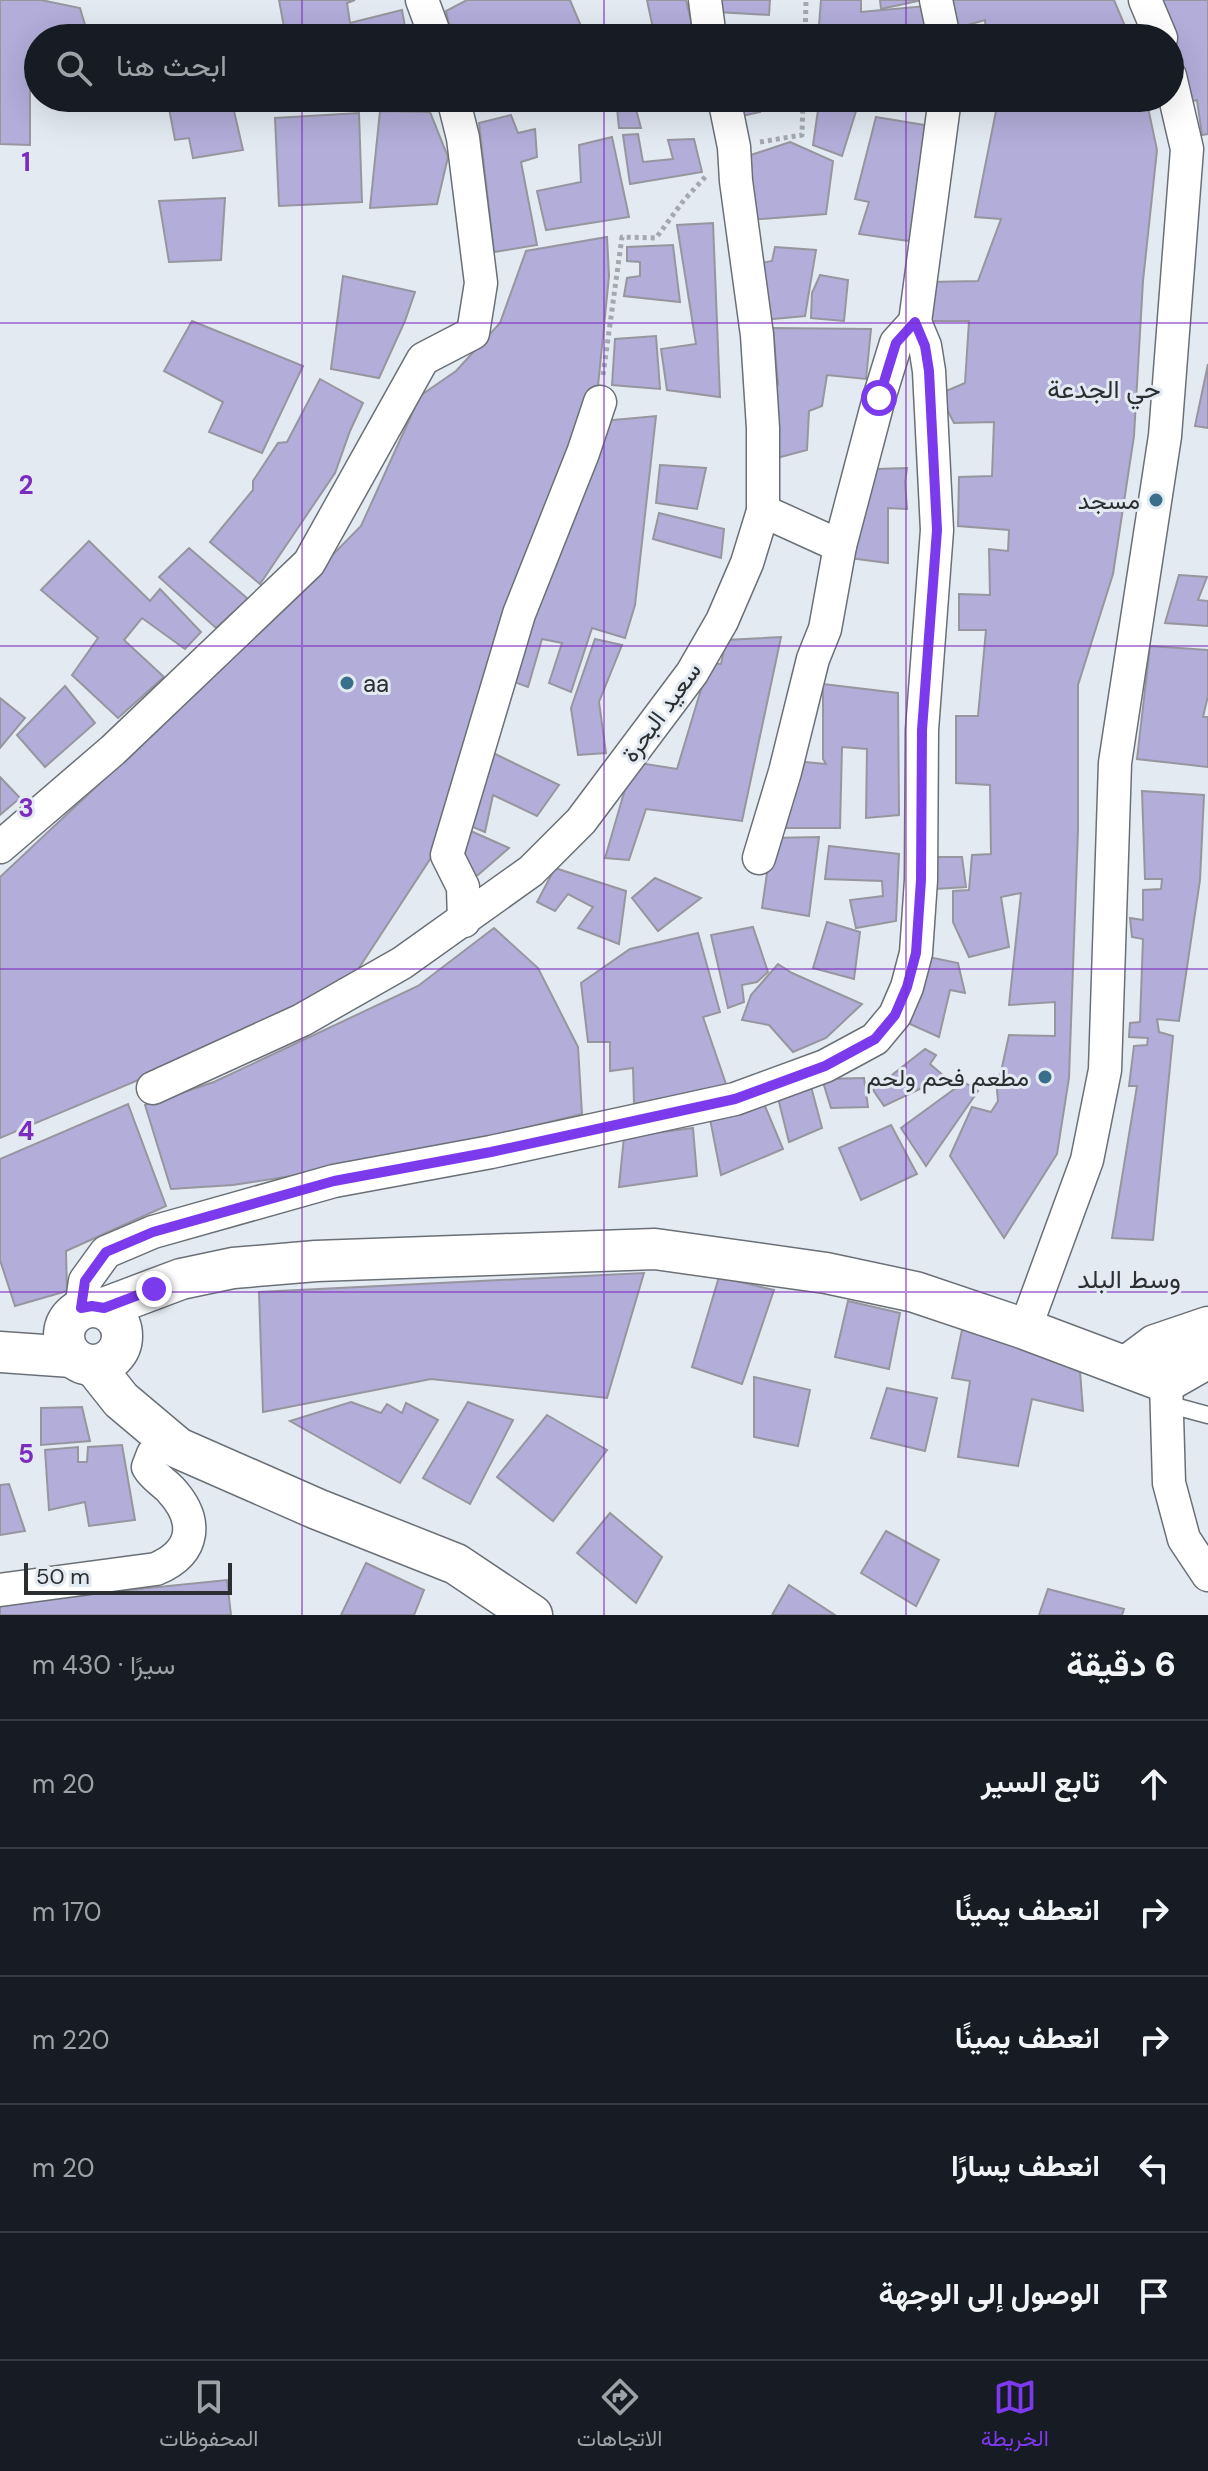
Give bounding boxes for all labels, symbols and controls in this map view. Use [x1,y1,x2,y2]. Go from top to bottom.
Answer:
search box [24,24,1184,112]
icon: search [52,46,96,90]
text: ابحث هنا [116,46,227,85]
text: 1 [21,145,31,179]
district label: حي الجدعة [1047,372,1161,410]
route start [861,380,897,416]
text: 2 [18,468,34,502]
place label: مسجد [1078,485,1140,516]
marker: مسجد [1147,491,1165,509]
street label: سعيد البحرة [614,656,708,768]
place label: aa [363,668,389,699]
marker: aa [338,674,356,692]
text: 3 [18,791,34,825]
place label: مطعم فحم ولحم [867,1062,1029,1094]
marker: مطعم فحم ولحم [1036,1068,1054,1086]
text: 4 [18,1114,34,1148]
district label: وسط البلد [1077,1262,1181,1296]
route end [136,1271,172,1307]
text: 5 [18,1437,34,1471]
scale bar [24,1559,232,1595]
text: 50 m [36,1562,90,1591]
text: 6 دقيقة [1066,1642,1176,1687]
text: سيرًا · 430 m [32,1648,175,1682]
text: تابع السير [981,1762,1100,1801]
icon: ahead [1132,1762,1176,1806]
text: 20 m [32,1767,95,1801]
text: انعطف يمينًا [955,1890,1100,1929]
icon: right [1132,1890,1176,1934]
text: 170 m [32,1895,102,1929]
text: انعطف يمينًا [955,2018,1100,2057]
icon: right [1132,2018,1176,2062]
text: 220 m [32,2023,110,2057]
text: انعطف يسارًا [951,2146,1100,2185]
icon: left [1132,2146,1176,2190]
text: 20 m [32,2151,95,2185]
text: الوصول إلى الوجهة [879,2274,1100,2313]
icon: arrive [1132,2274,1176,2318]
tab: المحفوظات [159,2375,258,2458]
tab: الاتجاهات [577,2375,662,2458]
tab: الخريطة [981,2375,1049,2458]

